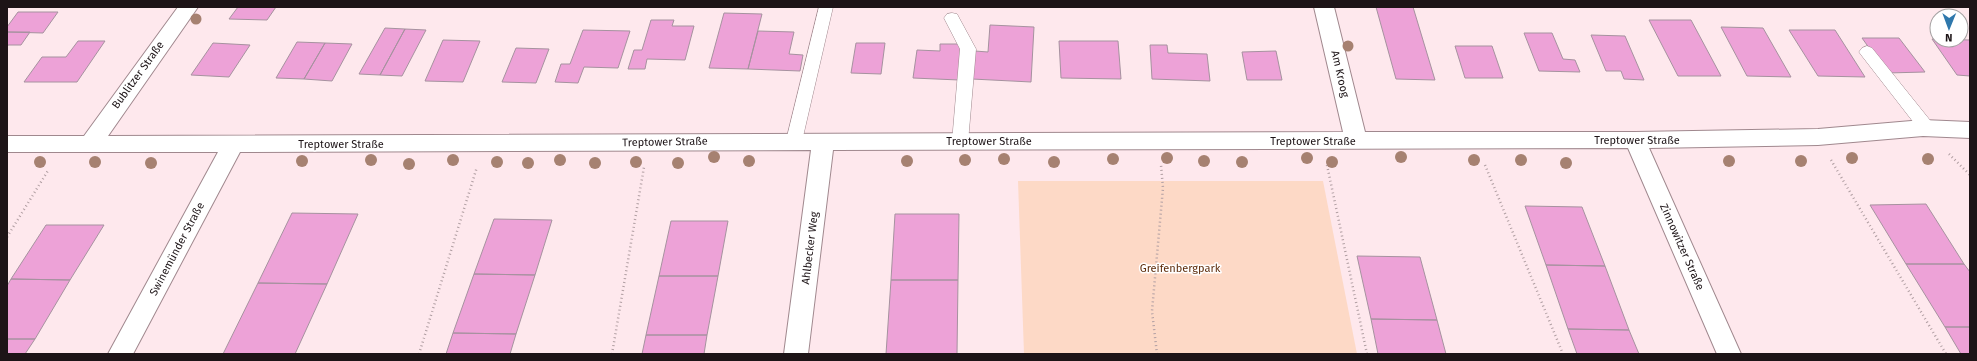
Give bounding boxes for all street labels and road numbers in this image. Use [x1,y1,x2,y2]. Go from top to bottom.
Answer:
street label: Bublitzer Straße [109,39,167,111]
street label: Am Kroog [1328,49,1352,99]
street label: Treptower Straße [1594,134,1680,147]
street label: Treptower Straße [622,135,708,149]
street label: Treptower Straße [946,135,1032,148]
street label: Treptower Straße [1270,135,1356,148]
street label: Treptower Straße [298,138,384,151]
street label: Swinemünder Straße [147,200,207,298]
street label: Zinnowitzer Straße [1657,202,1707,292]
street label: Ahlbecker Weg [799,211,821,285]

